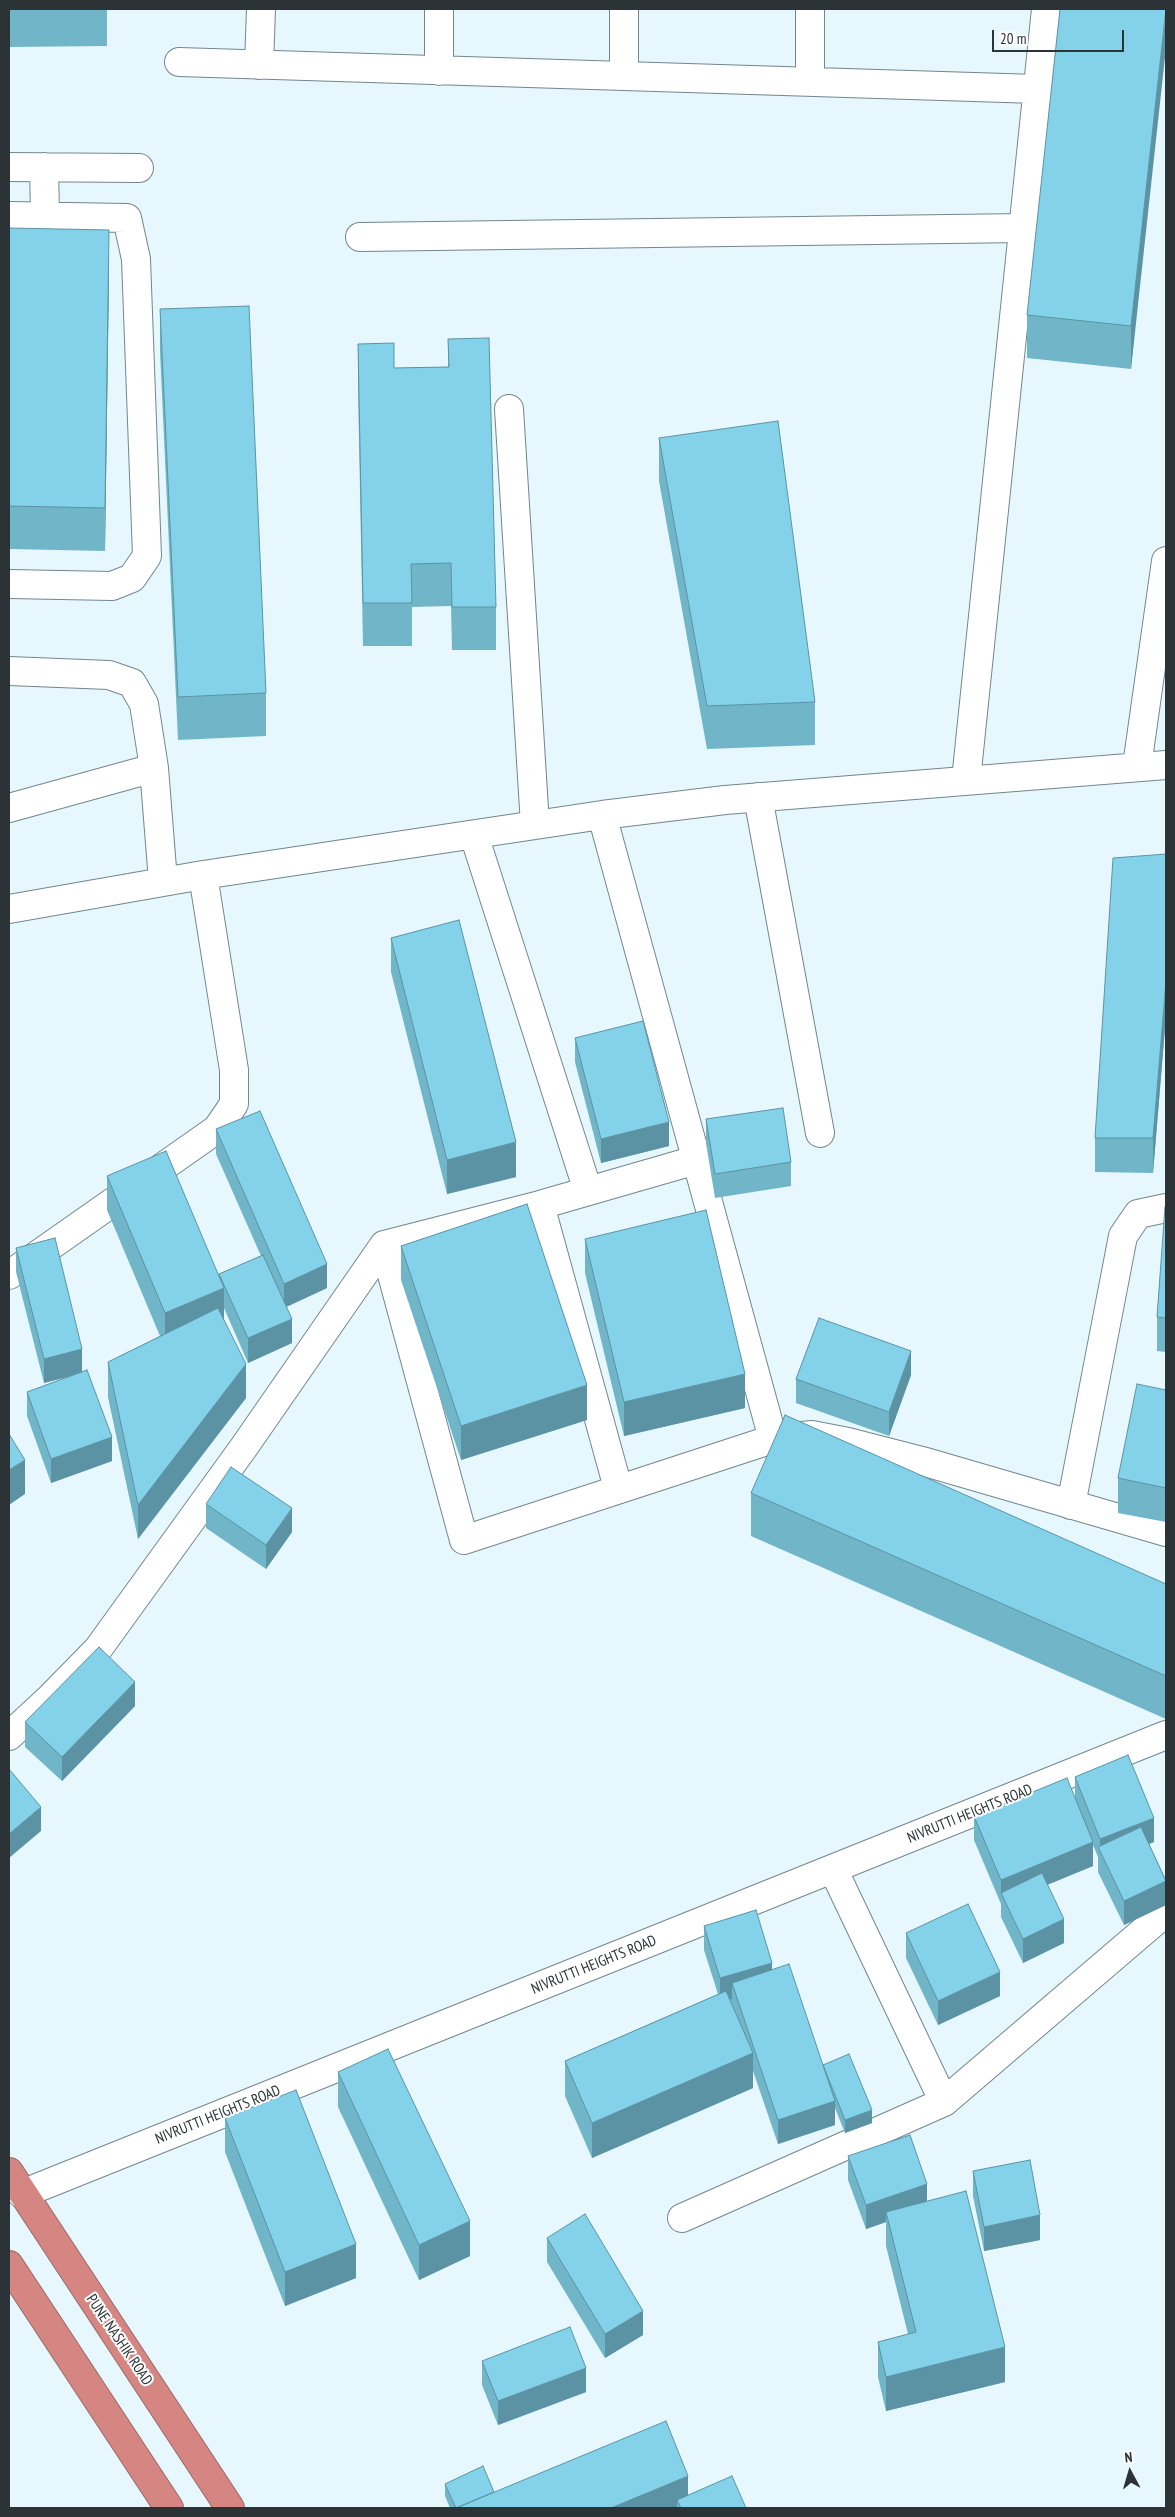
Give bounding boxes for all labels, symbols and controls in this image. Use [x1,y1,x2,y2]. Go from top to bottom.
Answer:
scale bar [995,20,1128,52]
text: 20 m [1000,29,1026,48]
street label: NIVRUTTI HEIGHTS ROAD [905,1781,1035,1847]
street label: NIVRUTTI HEIGHTS ROAD [529,1932,659,1998]
street label: NIVRUTTI HEIGHTS ROAD [153,2082,283,2148]
street label: PUNE NASHIK ROAD [82,2291,156,2389]
north arrow [1105,2447,1155,2497]
text: N [1124,2448,1133,2466]

